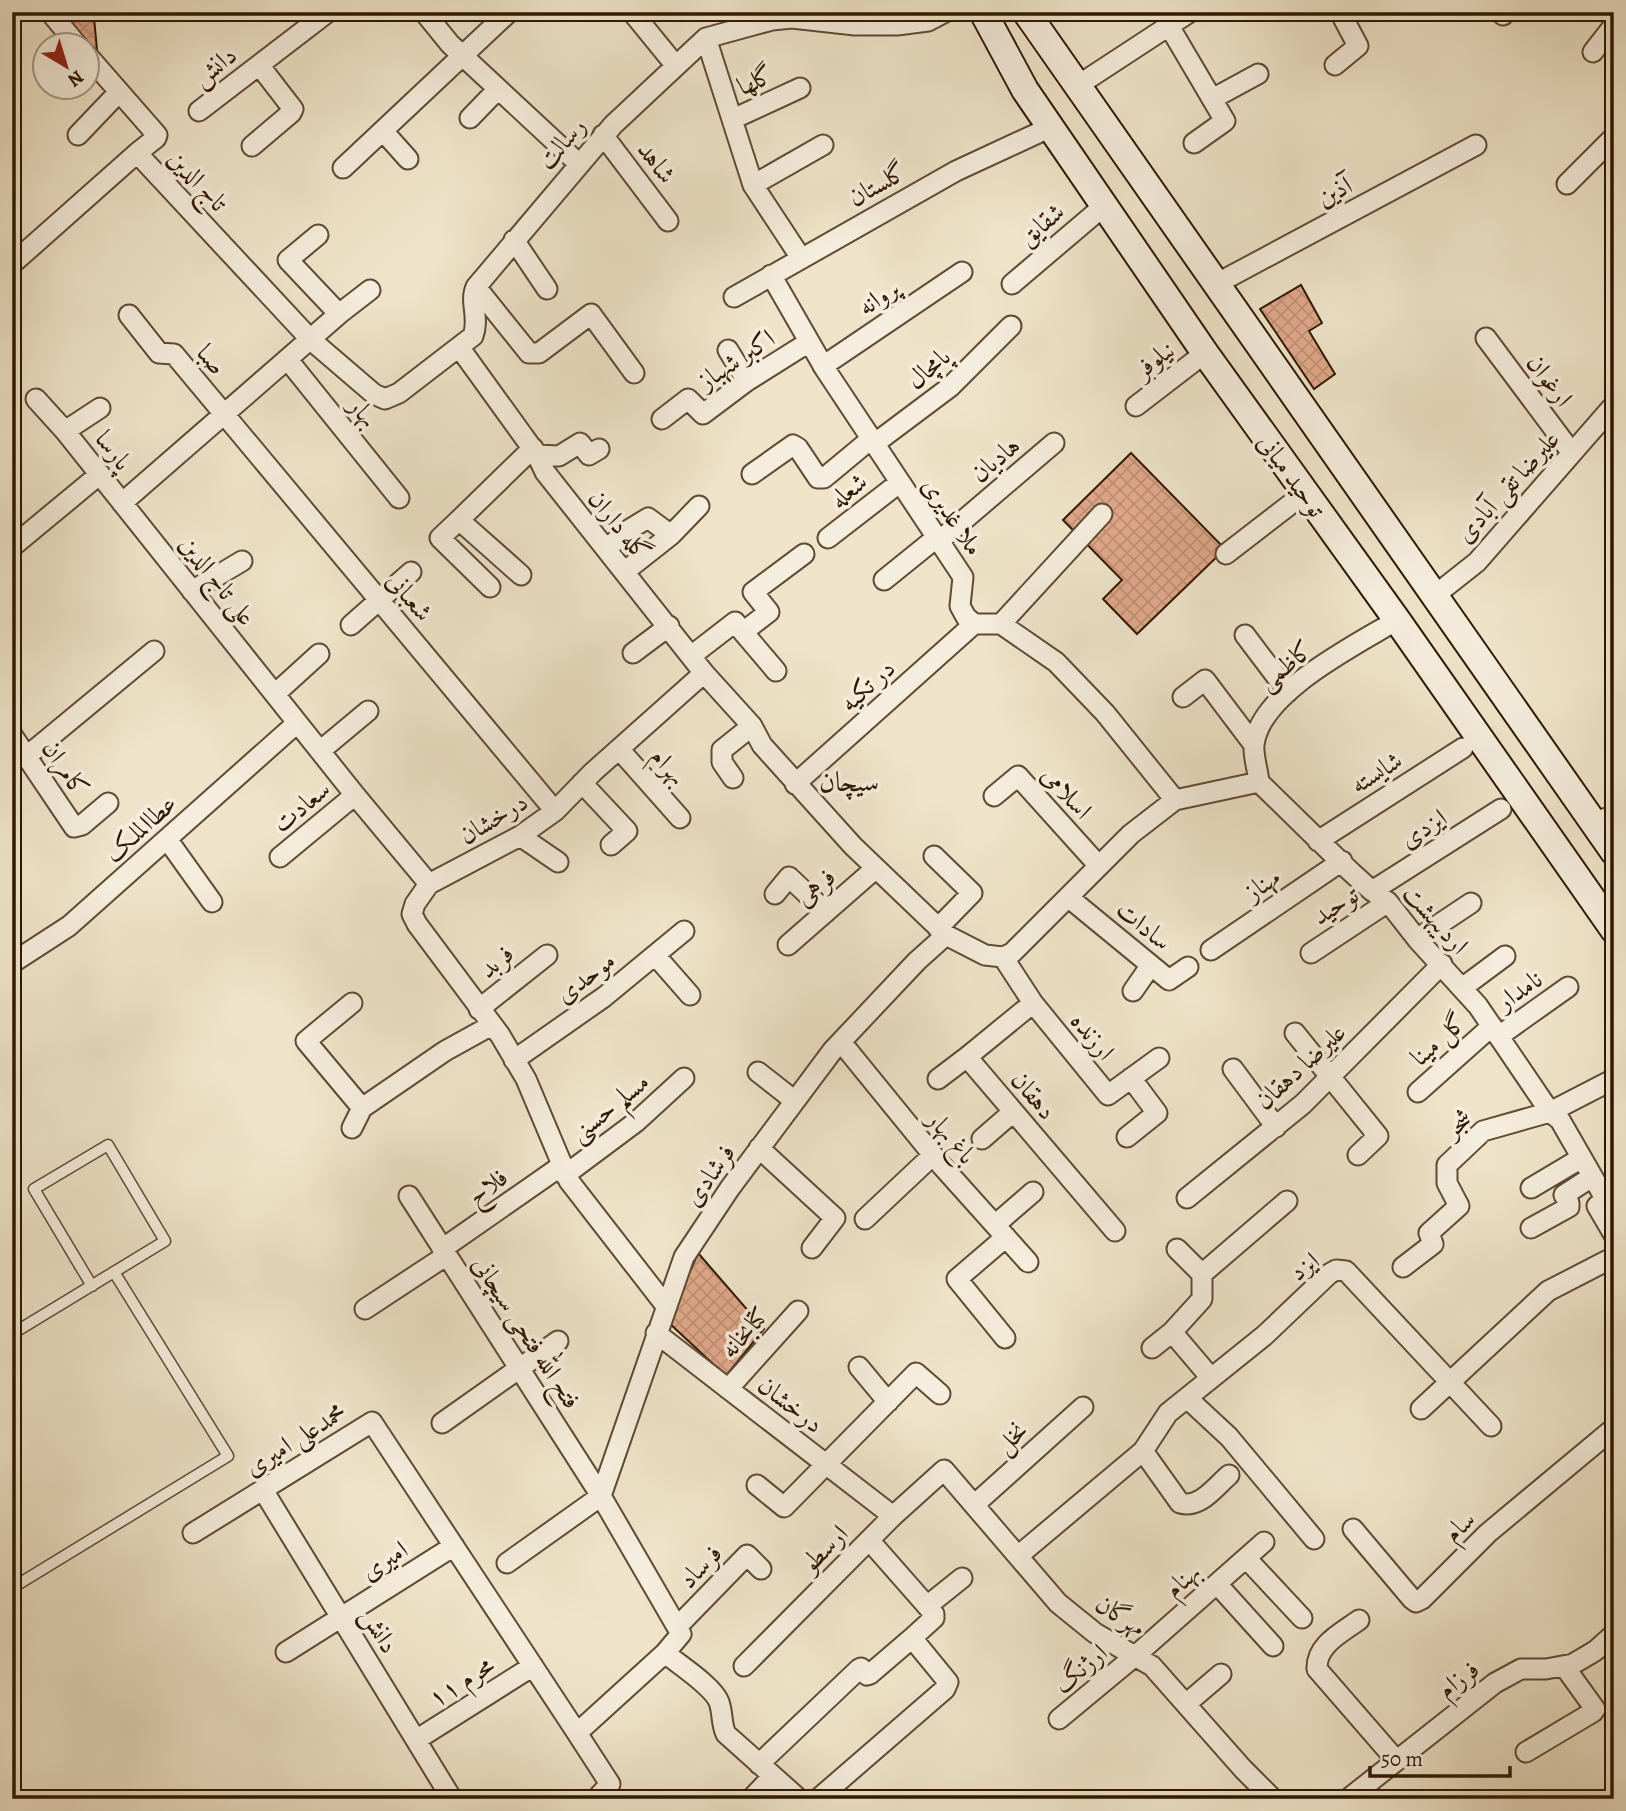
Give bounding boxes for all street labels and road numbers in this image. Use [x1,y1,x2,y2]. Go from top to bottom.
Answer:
street label: دانش [185,38,244,95]
street label: گلها [731,57,779,104]
street label: رسالت [529,110,594,177]
street label: شاهد [629,134,684,191]
street label: تاج الدین [155,141,236,224]
street label: گلستان [842,154,913,215]
street label: آذین [1310,166,1360,215]
street label: شقایق [1010,194,1072,254]
street label: پروانه [851,269,908,324]
street label: اکبر شهباز [688,321,782,400]
street label: نیلوفر [1124,332,1182,388]
street label: صبا [188,336,235,382]
street label: پامچال [899,339,959,398]
street label: ارغوان [1518,347,1581,414]
street label: بهار [339,387,387,435]
street label: علیرضا تقی آبادی [1447,422,1568,551]
street label: پارسا [86,423,141,479]
street label: توحید میانی [1249,426,1335,525]
street label: هادیان [963,428,1028,491]
street label: شعله [822,464,875,516]
street label: ملا غدیری [914,470,992,562]
street label: گله داران [580,482,659,569]
street label: علی تاج الدین [166,528,264,637]
street label: شعبانی [378,564,441,629]
street label: کاظمی [1250,632,1320,699]
street label: در تکیه [832,651,903,720]
street label: کامران [34,733,97,804]
street label: بهرام [638,740,695,796]
street label: شایسته [1343,743,1409,802]
street label: اسلامی [1033,758,1100,827]
street label: سعادت [265,772,338,841]
street label: درخشان [452,784,534,853]
street label: عطاالملک [96,786,184,870]
street label: ایزدی [1393,800,1454,857]
street label: فرهی [787,860,843,915]
street label: مهناز [1235,860,1287,911]
street label: توحید [1305,877,1366,934]
street label: اردیبهشت [1395,877,1477,962]
street label: سادات [1109,892,1179,959]
street label: فربد [471,937,521,986]
street label: موحدی [548,943,623,1012]
street label: نامدار [1487,962,1550,1021]
street label: ارزنده [1062,1005,1123,1068]
street label: گل مینا [1403,1005,1474,1074]
street label: علیرضا دهقان [1247,1015,1354,1118]
street label: دهقان [1003,1063,1064,1127]
street label: مسلم حسنی [562,1064,662,1157]
street label: باغ بهار [914,1101,984,1174]
street label: شجر [1435,1101,1480,1147]
street label: فرشادی [675,1137,743,1214]
street label: فلاح [460,1160,518,1218]
street label: ایزد [1282,1243,1327,1289]
street label: فتح الله فتحی سیچانی [459,1247,592,1419]
street label: کتابخانه [712,1299,777,1366]
street label: درخشان [750,1368,831,1441]
street label: محمدعلی امیری [238,1394,353,1485]
street label: نخل [987,1413,1035,1462]
street label: سام [1436,1502,1487,1554]
street label: ارسطو [791,1517,856,1582]
street label: امیری [354,1532,415,1589]
street label: فرساد [671,1537,730,1596]
street label: بهنام [1157,1555,1211,1610]
street label: مهرگان [1089,1586,1153,1645]
street label: دانش [352,1601,407,1660]
street label: ارژنگ [1046,1635,1115,1701]
street label: ۱۱ محرم [421,1647,504,1720]
street label: فرزام [1430,1652,1490,1711]

